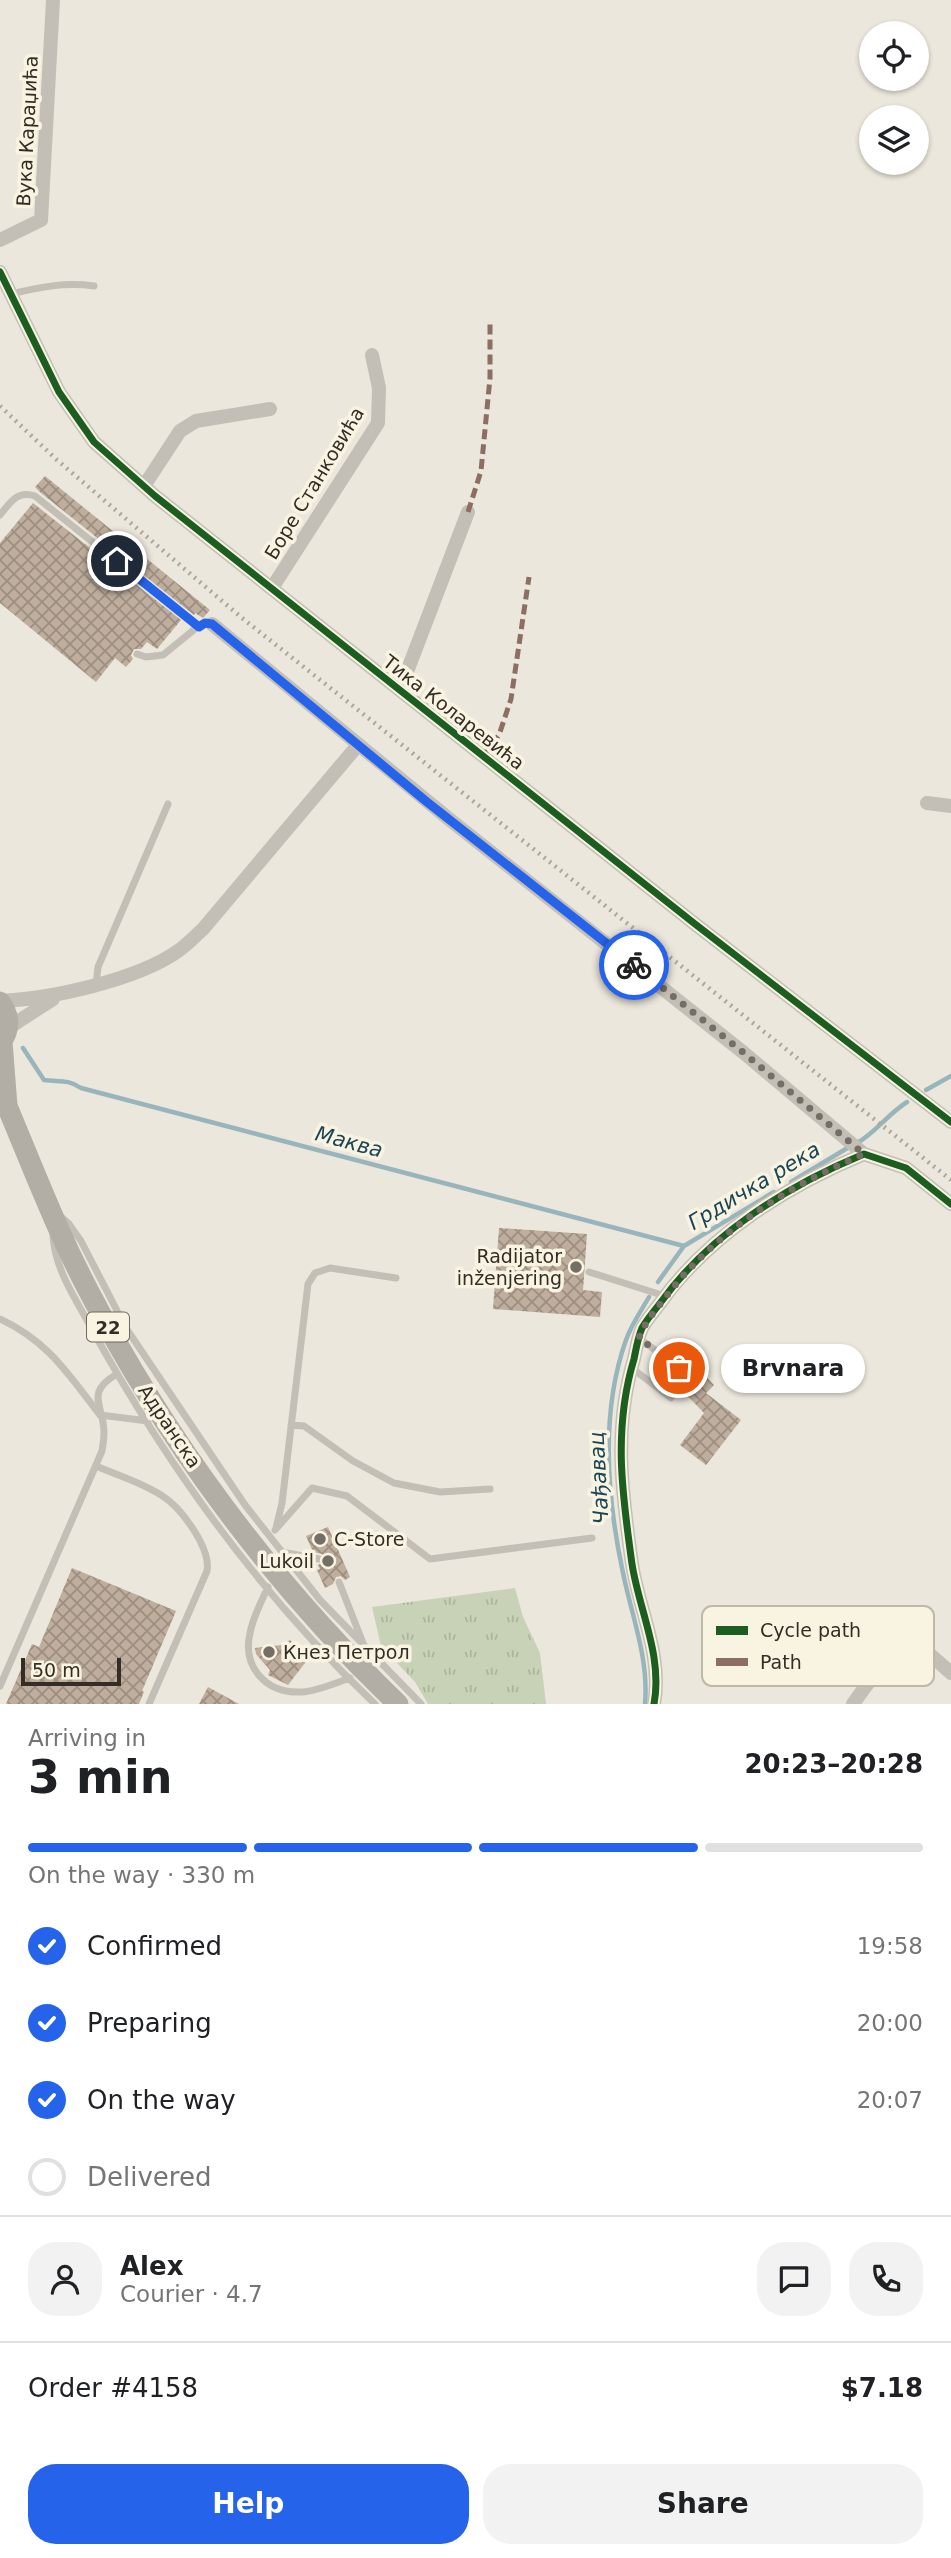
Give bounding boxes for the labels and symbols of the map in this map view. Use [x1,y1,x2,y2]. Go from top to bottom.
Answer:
street label: Вука Караџића [12,55,42,207]
street label: Боре Станковића [260,403,368,563]
pin [87,531,147,591]
street label: Тика Коларевића [378,649,529,774]
courier [599,930,669,1000]
water label: Маква [313,1121,385,1163]
water label: Грдичка река [684,1137,824,1235]
place label: Radijator inženjering [457,1245,562,1289]
marker: Radijator inženjering [568,1259,584,1275]
road number: 22 [87,1312,129,1342]
pin [649,1338,709,1398]
callout: Brvnara [721,1344,864,1392]
street label: Адранска [134,1380,206,1472]
water label: Чађавац [585,1431,613,1525]
place label: C-Store [334,1528,404,1550]
marker: C-Store [312,1531,328,1547]
place label: Lukoil [259,1550,314,1572]
marker: Lukoil [320,1553,336,1569]
legend [702,1606,934,1686]
text: Cycle path [760,1619,861,1641]
place label: Кнез Петрол [283,1641,410,1663]
marker: Кнез Петрол [261,1644,277,1660]
text: Path [760,1651,802,1673]
scale bar [21,1655,121,1687]

